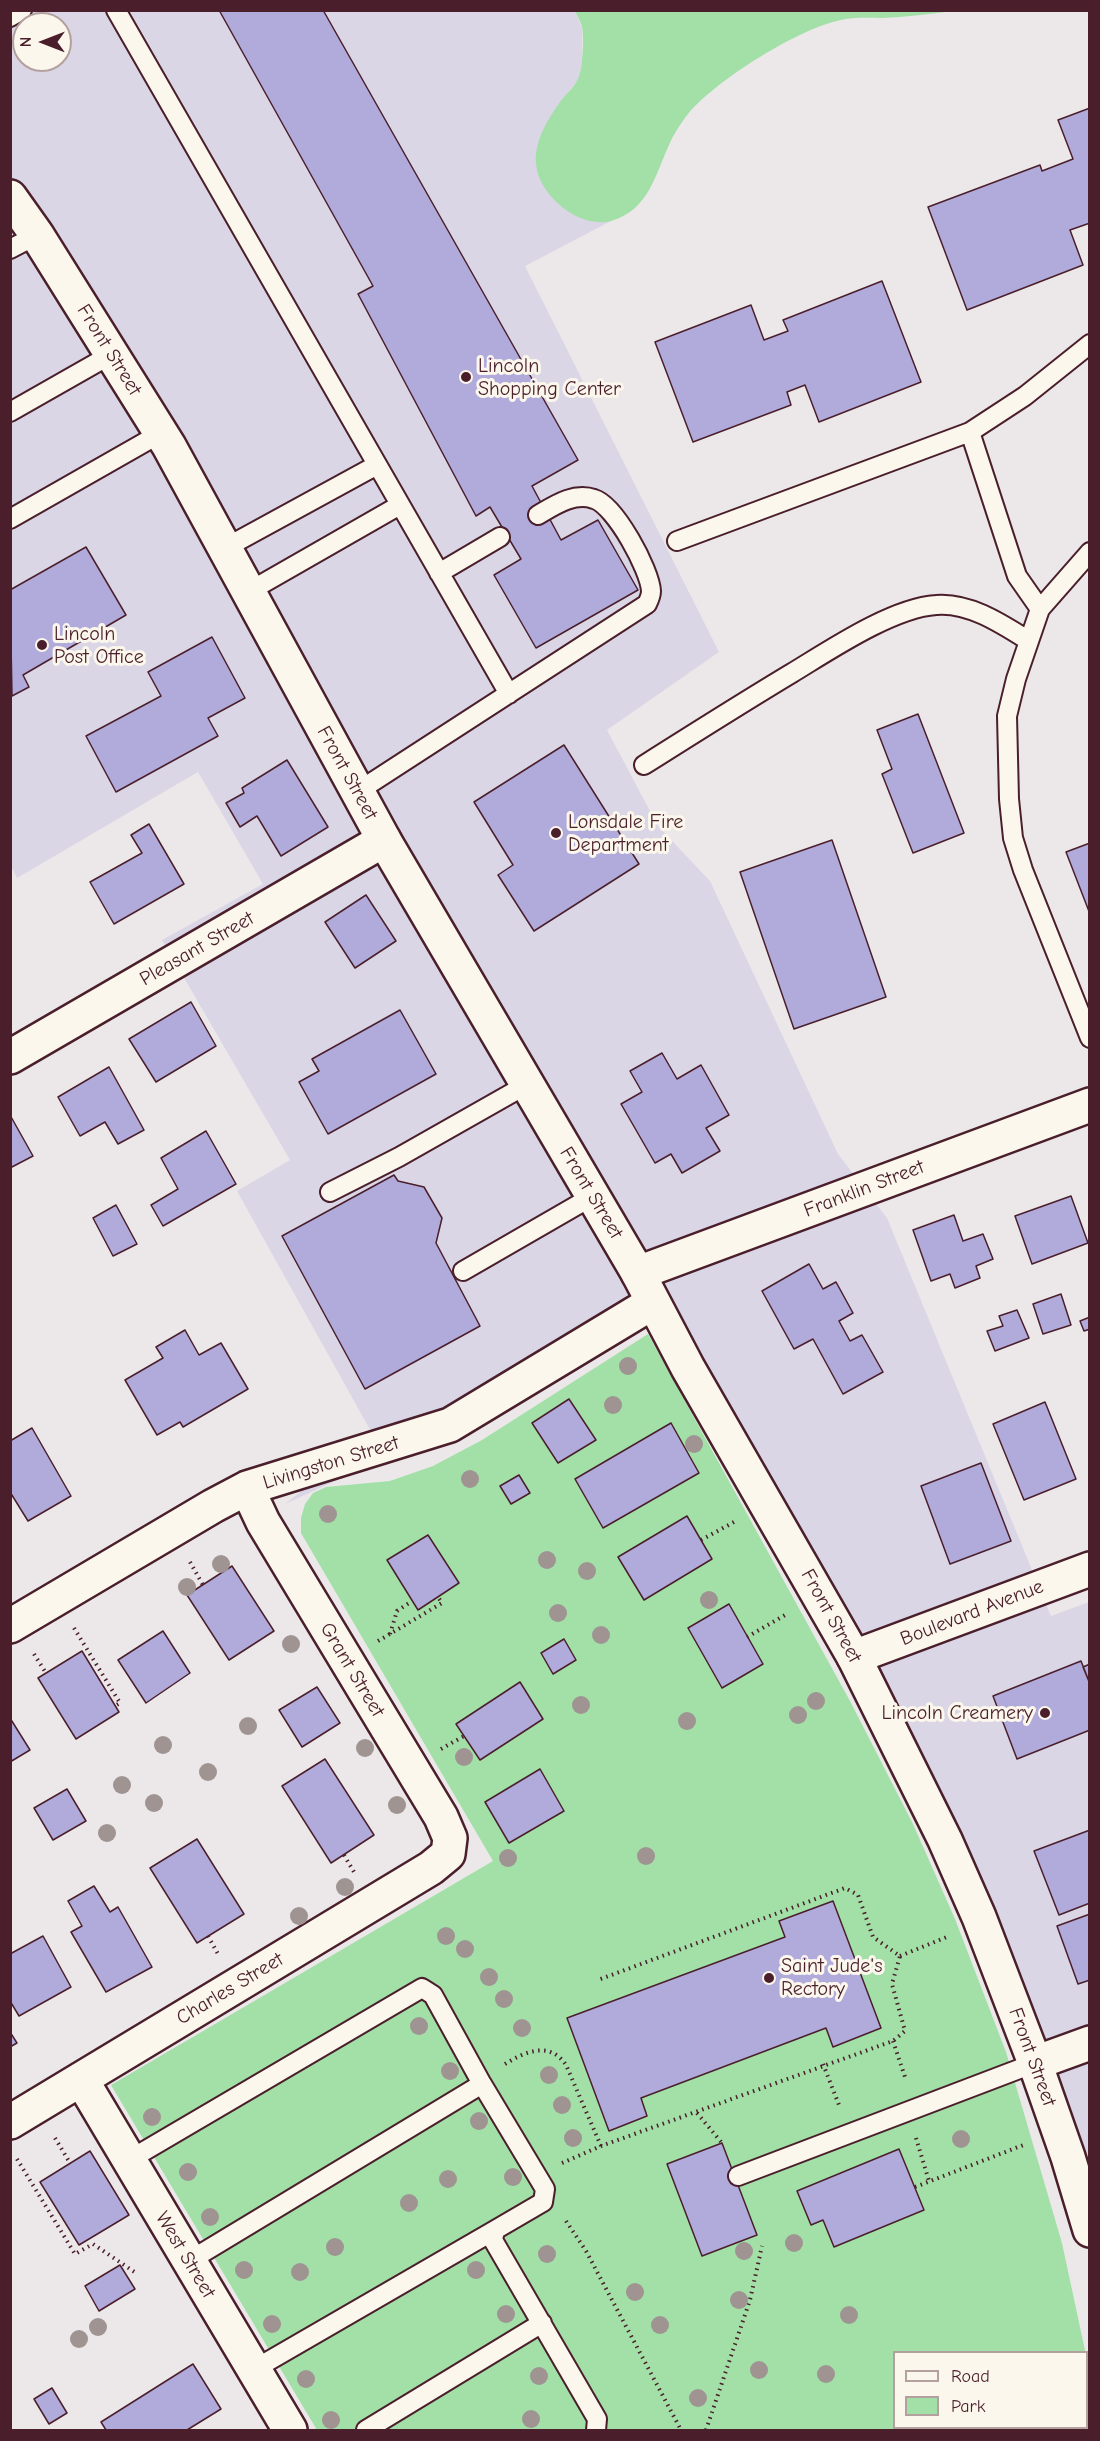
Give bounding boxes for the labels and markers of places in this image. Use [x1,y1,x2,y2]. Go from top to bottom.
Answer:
place label: Lincoln Shopping Center [478,354,621,401]
marker: Lincoln Shopping Center [459,370,473,384]
place label: Lincoln Post Office [54,622,144,669]
marker: Lincoln Post Office [35,638,49,652]
place label: Lonsdale Fire Department [568,810,683,857]
marker: Lonsdale Fire Department [549,826,563,840]
place label: Lincoln Creamery [881,1701,1033,1725]
marker: Lincoln Creamery [1038,1706,1052,1720]
place label: Saint Jude's Rectory [781,1954,883,2001]
marker: Saint Jude's Rectory [762,1971,776,1985]

